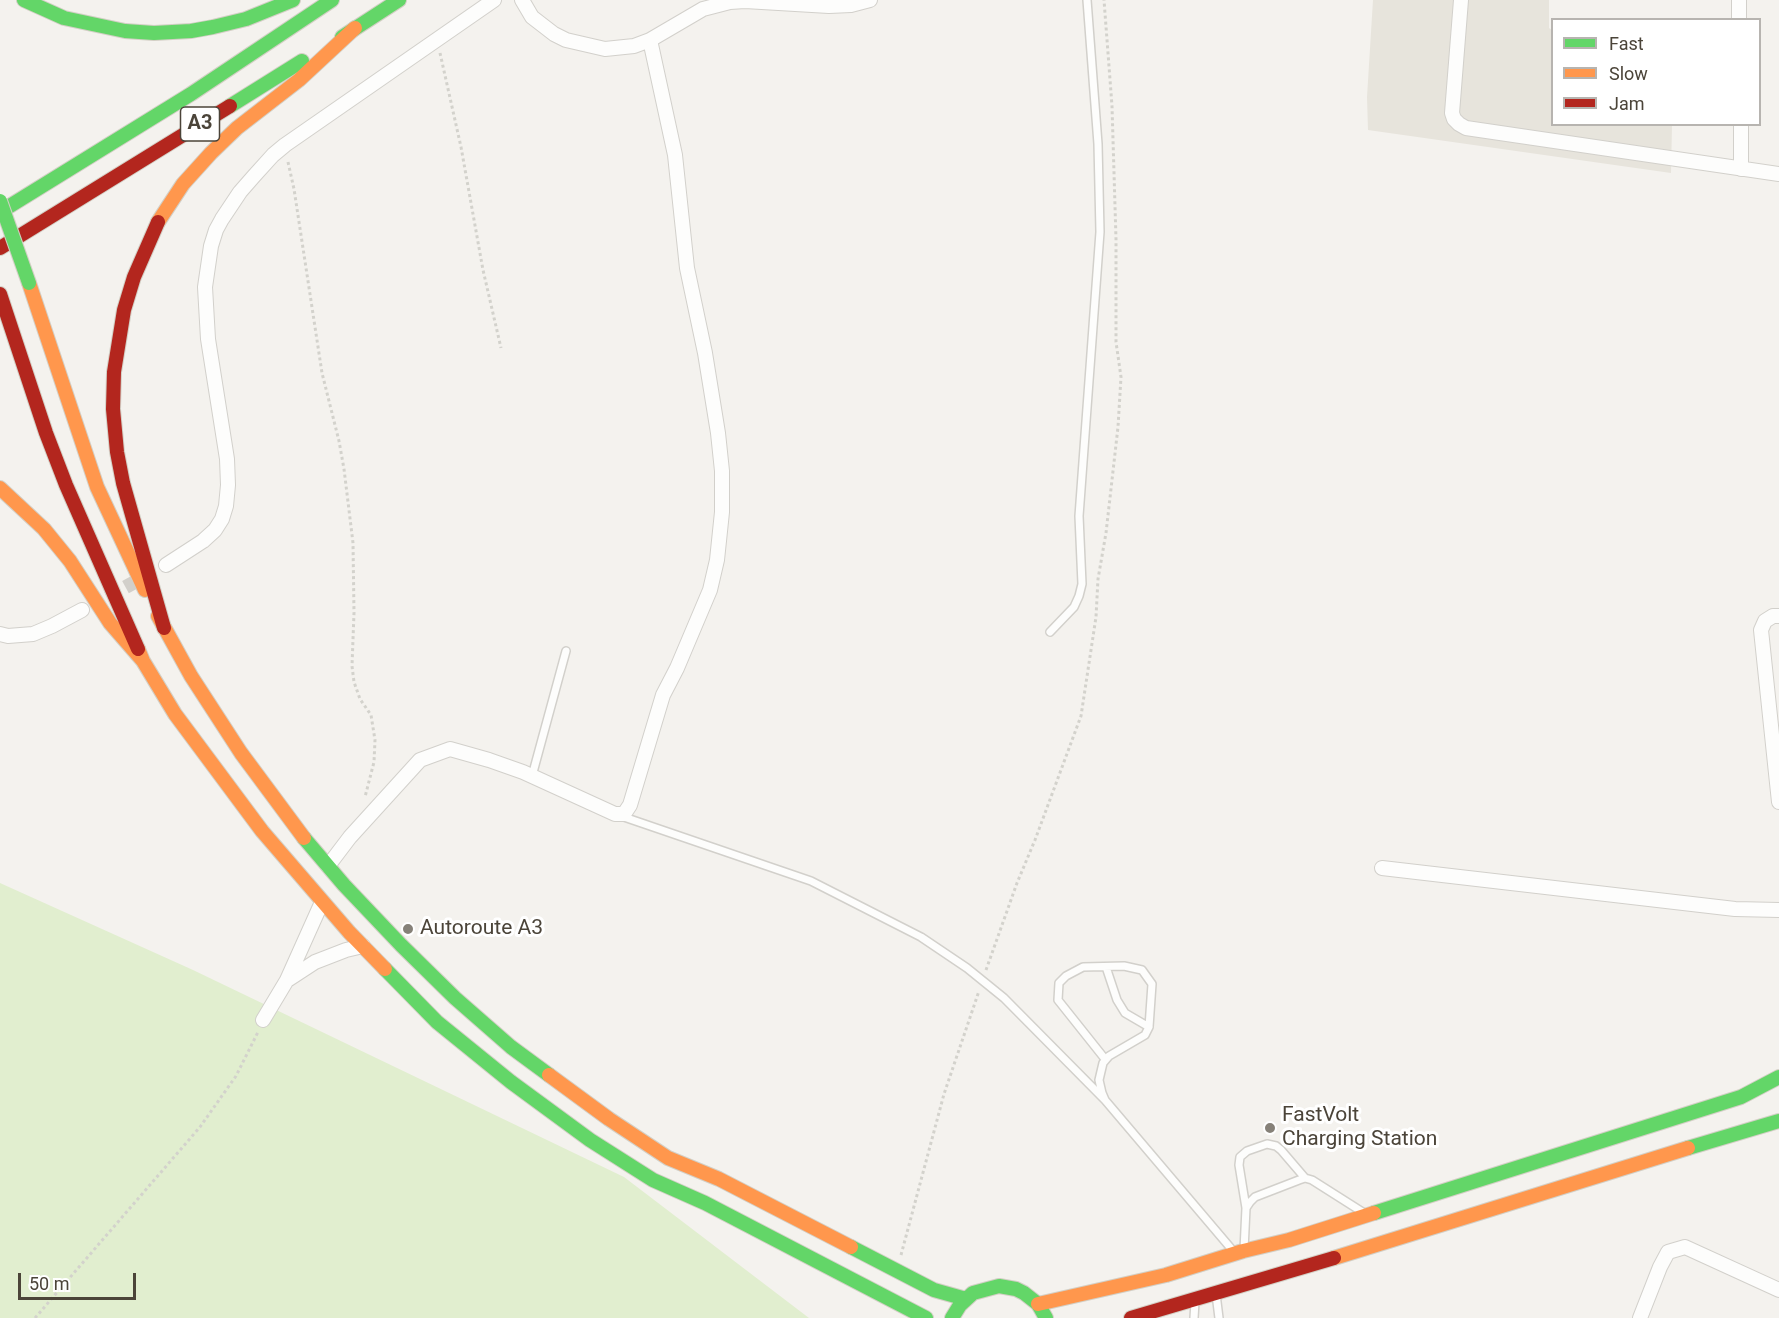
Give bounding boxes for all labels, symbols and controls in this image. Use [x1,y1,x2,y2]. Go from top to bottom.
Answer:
legend [1551,18,1761,126]
text: Fast [1609,33,1644,54]
text: Slow [1609,63,1648,84]
text: Jam [1609,93,1645,114]
road number: A3 [180,107,220,141]
place label: Autoroute A3 [420,916,543,942]
marker: Autoroute A3 [401,922,415,936]
place label: FastVolt Charging Station [1282,1103,1437,1153]
marker: FastVolt Charging Station [1263,1121,1277,1135]
scale bar [21,1261,140,1299]
text: 50 m [29,1273,69,1294]

